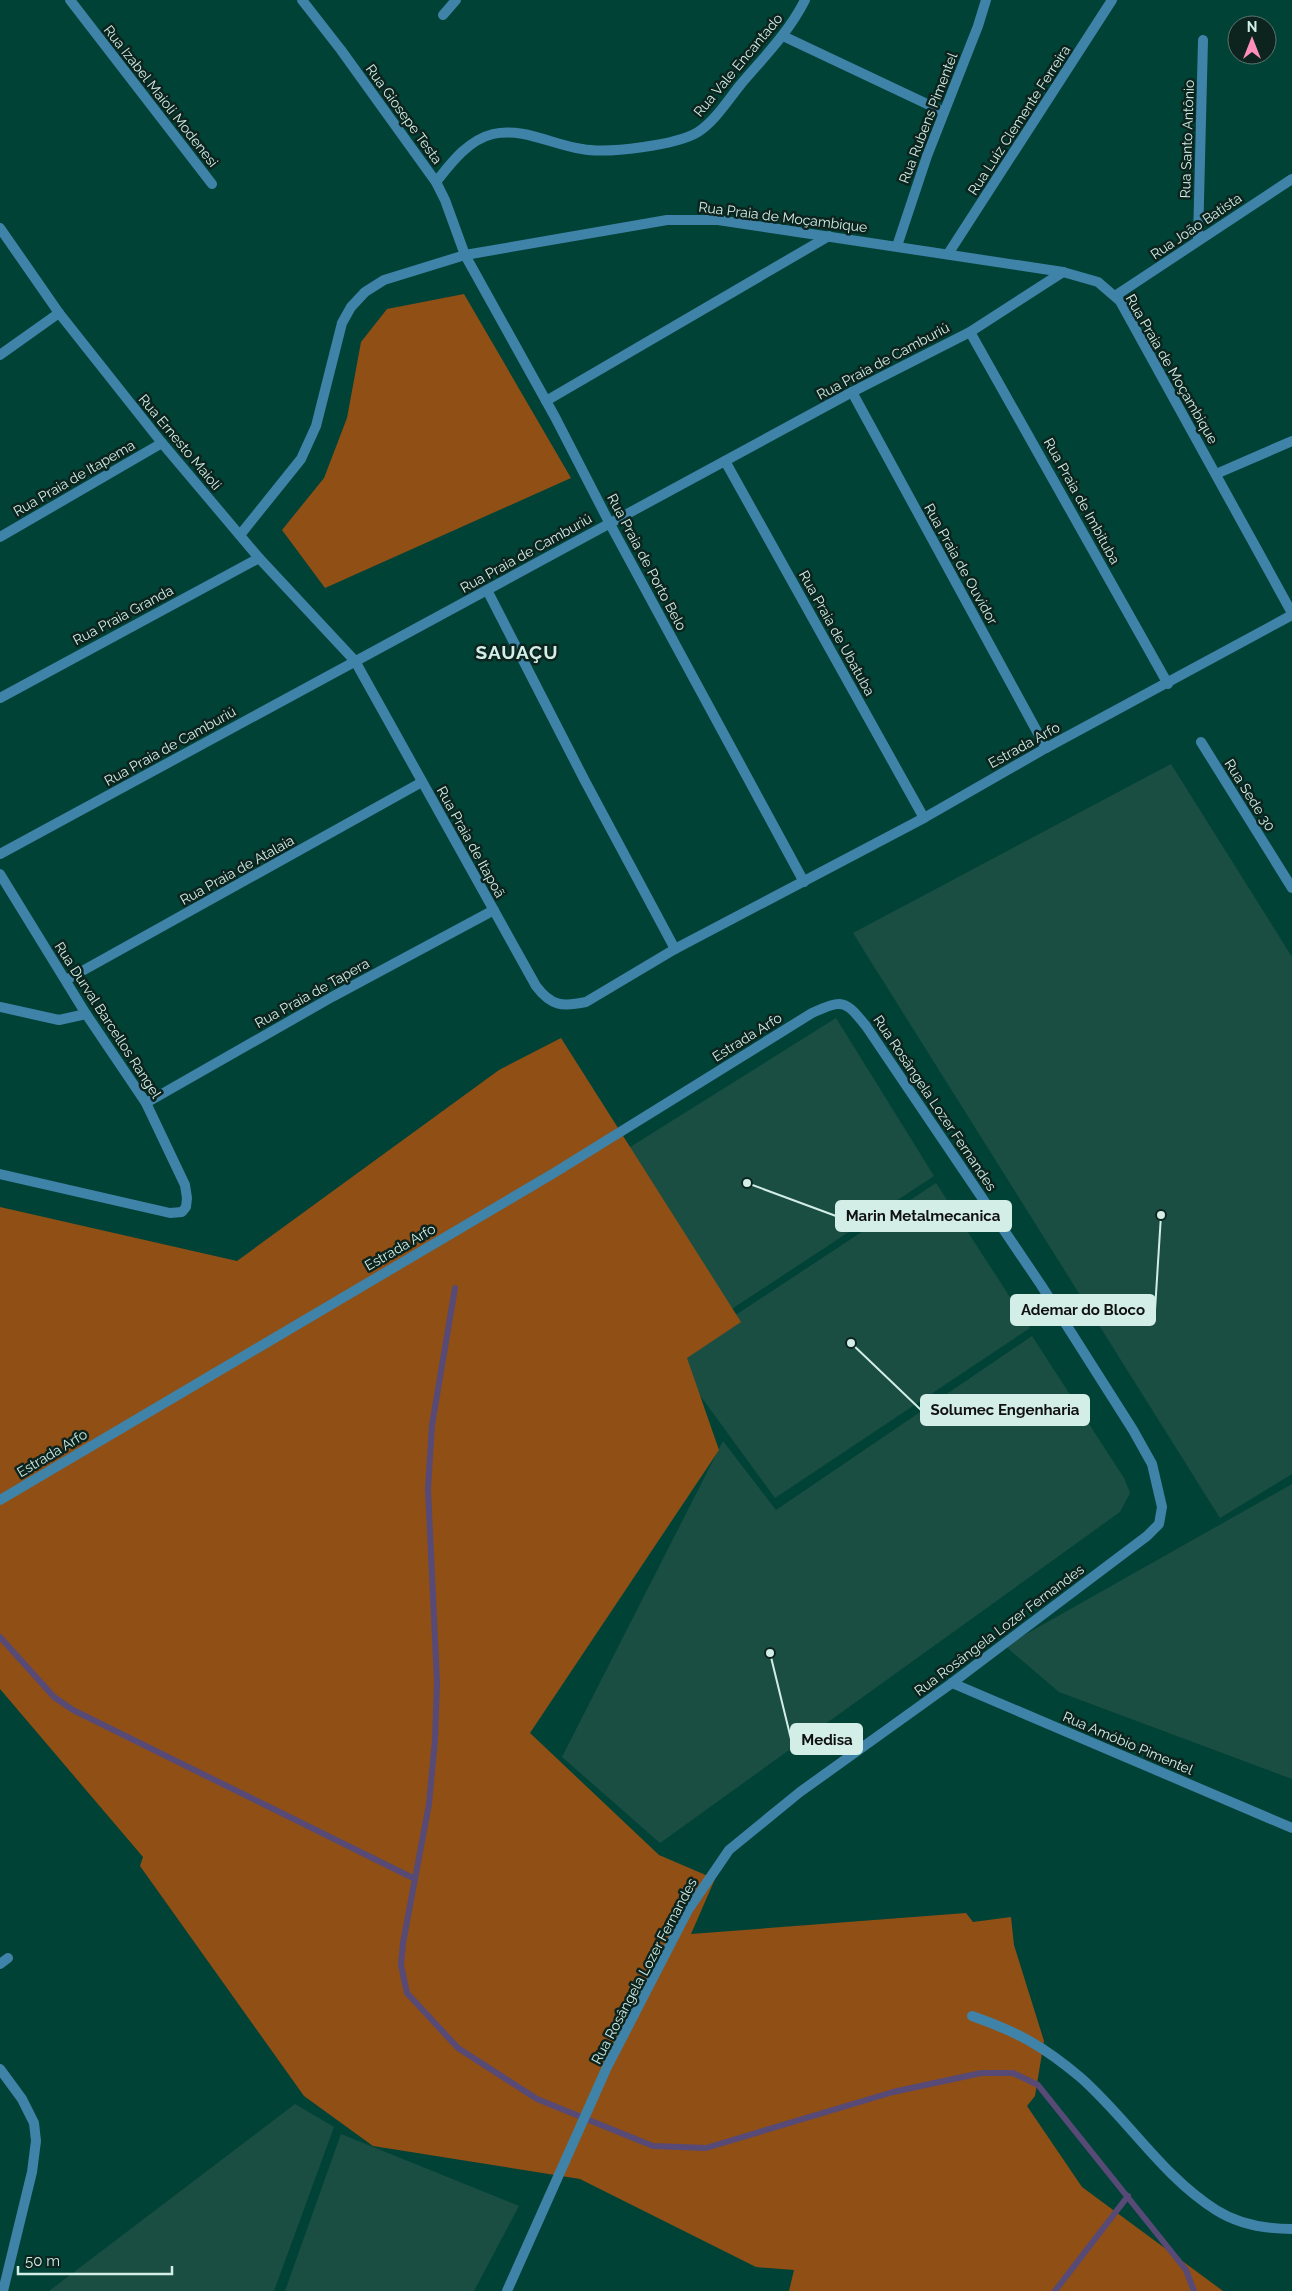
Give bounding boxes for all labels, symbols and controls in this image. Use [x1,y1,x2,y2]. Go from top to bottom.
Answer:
street label: Rua Vale Encantado [690,10,786,120]
north arrow [1227,15,1277,65]
text: N [1247,19,1257,35]
street label: Rua Izabel Maioli Modenesi [101,22,221,170]
street label: Rua Luiz Clemente Ferreira [965,42,1073,198]
street label: Rua Rubens Pimentel [896,50,960,186]
street label: Rua Giosepe Testa [362,61,446,167]
street label: Rua Santo Antônio [1177,79,1197,199]
street label: Rua João Batista [1147,190,1245,262]
street label: Rua Praia de Moçambique [698,199,868,235]
street label: Rua Praia de Moçambique [1123,291,1221,447]
street label: Rua Praia de Camburiú [814,319,952,403]
street label: Rua Ernesto Maioli [135,391,225,493]
street label: Rua Praia de Imbituba [1041,435,1123,567]
street label: Rua Praia de Itapema [10,437,138,519]
street label: Rua Praia de Porto Belo [604,491,690,633]
street label: Rua Praia de Ouvidor [921,501,1001,627]
street label: Rua Praia de Camburiú [457,510,595,596]
street label: Rua Praia de Ubatuba [796,568,878,698]
street label: Rua Praia Granda [70,582,176,648]
district label: SAUAÇU [476,641,558,663]
street label: Rua Praia de Camburiú [101,703,239,789]
street label: Estrada Arfo [986,719,1062,771]
street label: Rua Sede 30 [1222,756,1278,834]
street label: Rua Praia de Itapoã [434,784,508,900]
street label: Rua Praia de Atalaia [177,832,297,908]
street label: Rua Durval Barcellos Rangel [51,939,165,1101]
street label: Rua Praia de Tapera [252,955,372,1031]
street label: Estrada Arfo [709,1009,785,1065]
street label: Rua Rosângela Lozer Fernandes [870,1012,1000,1194]
callout: Marin Metalmecanica [836,1201,1011,1231]
text: Marin Metalmecanica [846,1207,1001,1225]
street label: Estrada Arfo [362,1220,438,1274]
callout: Ademar do Bloco [1011,1295,1155,1325]
text: Ademar do Bloco [1021,1301,1145,1319]
callout: Solumec Engenharia [921,1395,1089,1425]
text: Solumec Engenharia [931,1401,1080,1419]
street label: Estrada Arfo [14,1426,90,1480]
street label: Rua Rosângela Lozer Fernandes [911,1561,1087,1699]
street label: Rua Amóbio Pimentel [1060,1708,1196,1778]
callout: Medisa [791,1724,862,1754]
text: Medisa [801,1731,853,1749]
street label: Rua Rosângela Lozer Fernandes [588,1875,700,2067]
scale bar [18,2244,171,2276]
text: 50 m [25,2252,60,2270]

